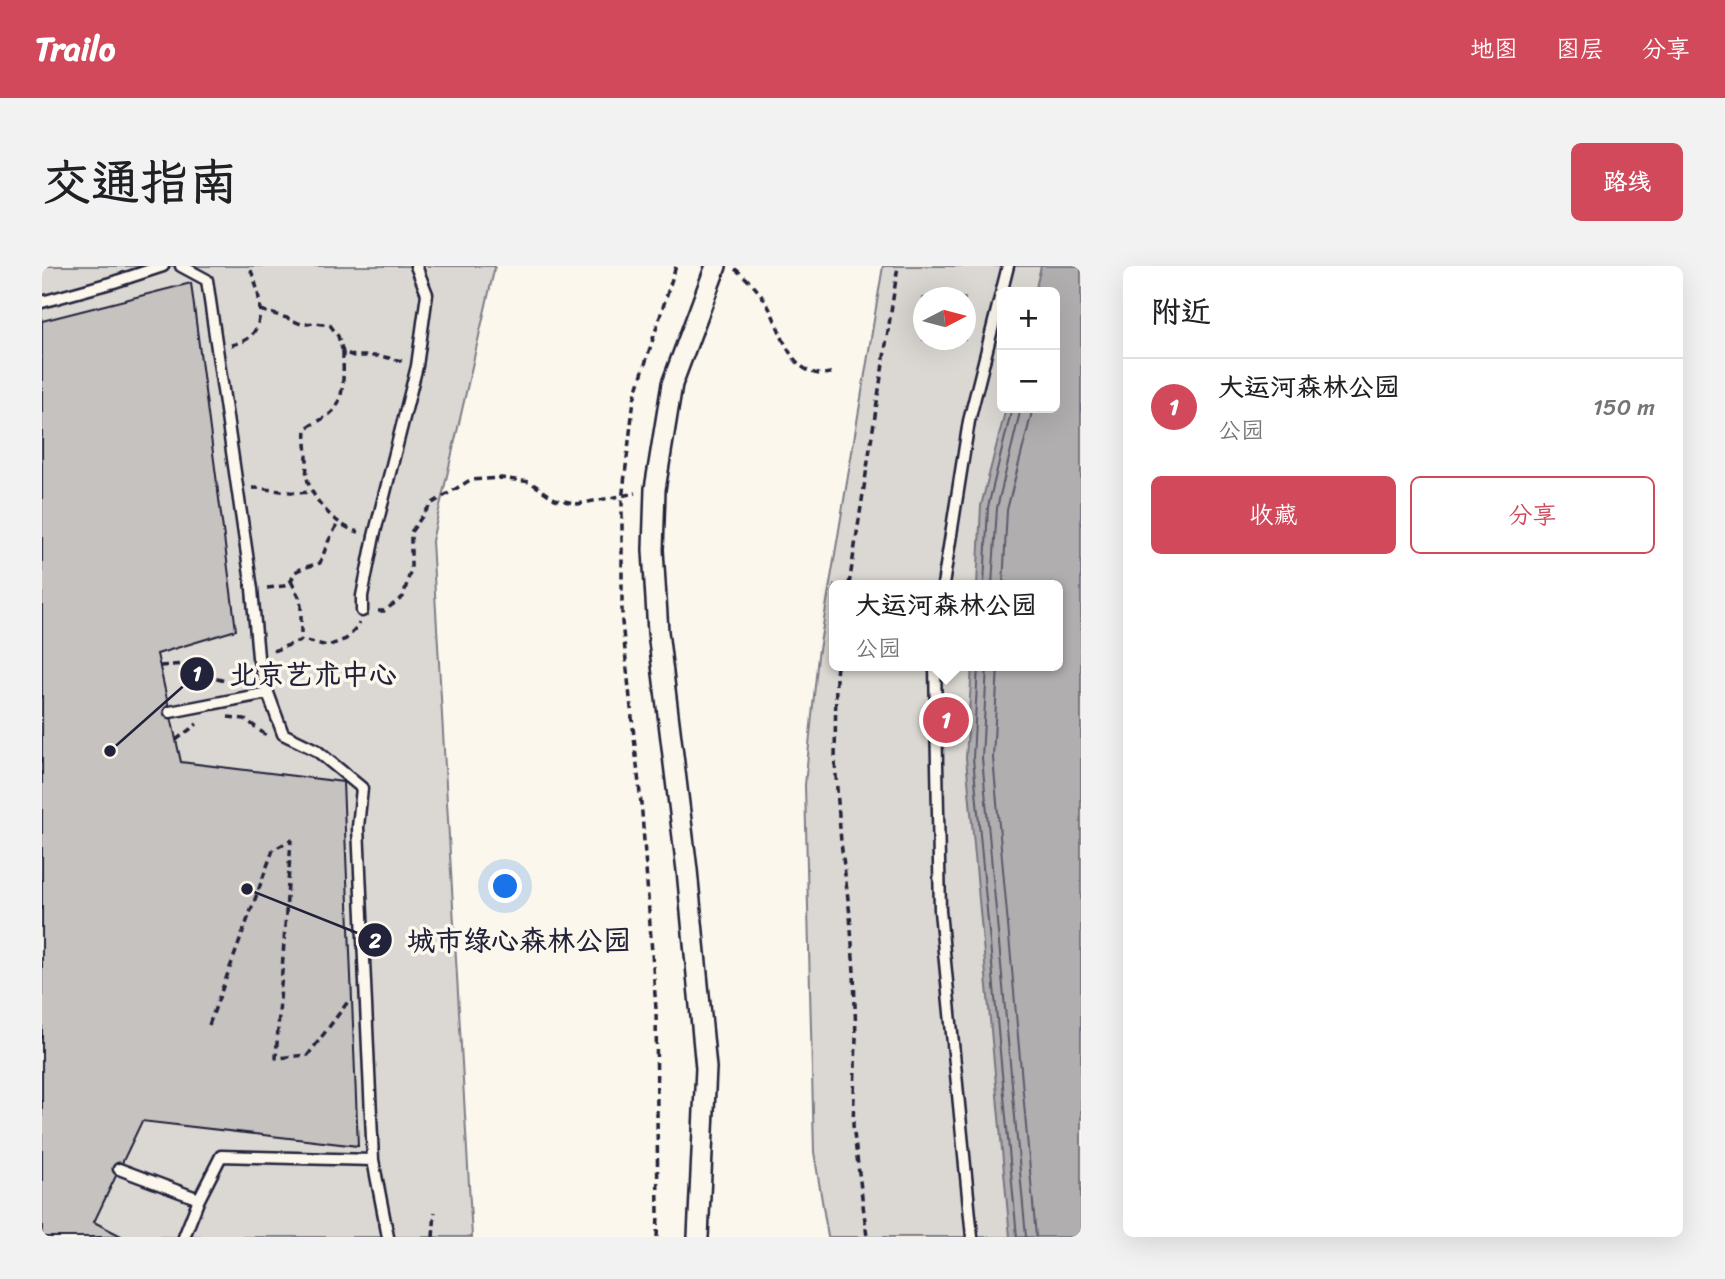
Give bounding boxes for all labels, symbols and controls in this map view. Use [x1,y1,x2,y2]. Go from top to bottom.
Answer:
text: Trailo [35,20,115,78]
text: 地图 [1470,28,1518,70]
text: 图层 [1556,28,1604,70]
text: 分享 [1642,28,1690,70]
text: 交通指南 [42,139,238,226]
button: 路线 [1571,143,1683,221]
text: 附近 [1151,285,1211,339]
north arrow [913,287,976,350]
map controls [997,287,1060,413]
button: + [997,287,1060,350]
button: − [997,350,1060,413]
text: 大运河森林公园 [1218,364,1400,410]
text: 1 [1169,387,1179,428]
text: 150 m [1593,387,1655,428]
text: 公园 [1218,410,1264,451]
button: 收藏 [1151,476,1396,554]
button: 分享 [1410,476,1655,554]
popup [829,580,1063,671]
text: 大运河森林公园 [855,582,1037,628]
text: 公园 [855,628,901,669]
callout: 北京艺术中心 [180,650,411,699]
text: 北京艺术中心 [229,650,397,699]
text: 1 [192,655,202,693]
pin: 1 [923,694,969,746]
your location [488,869,522,903]
callout: 城市绿心森林公园 [358,916,645,965]
text: 城市绿心森林公园 [407,916,631,965]
text: 2 [368,922,381,960]

